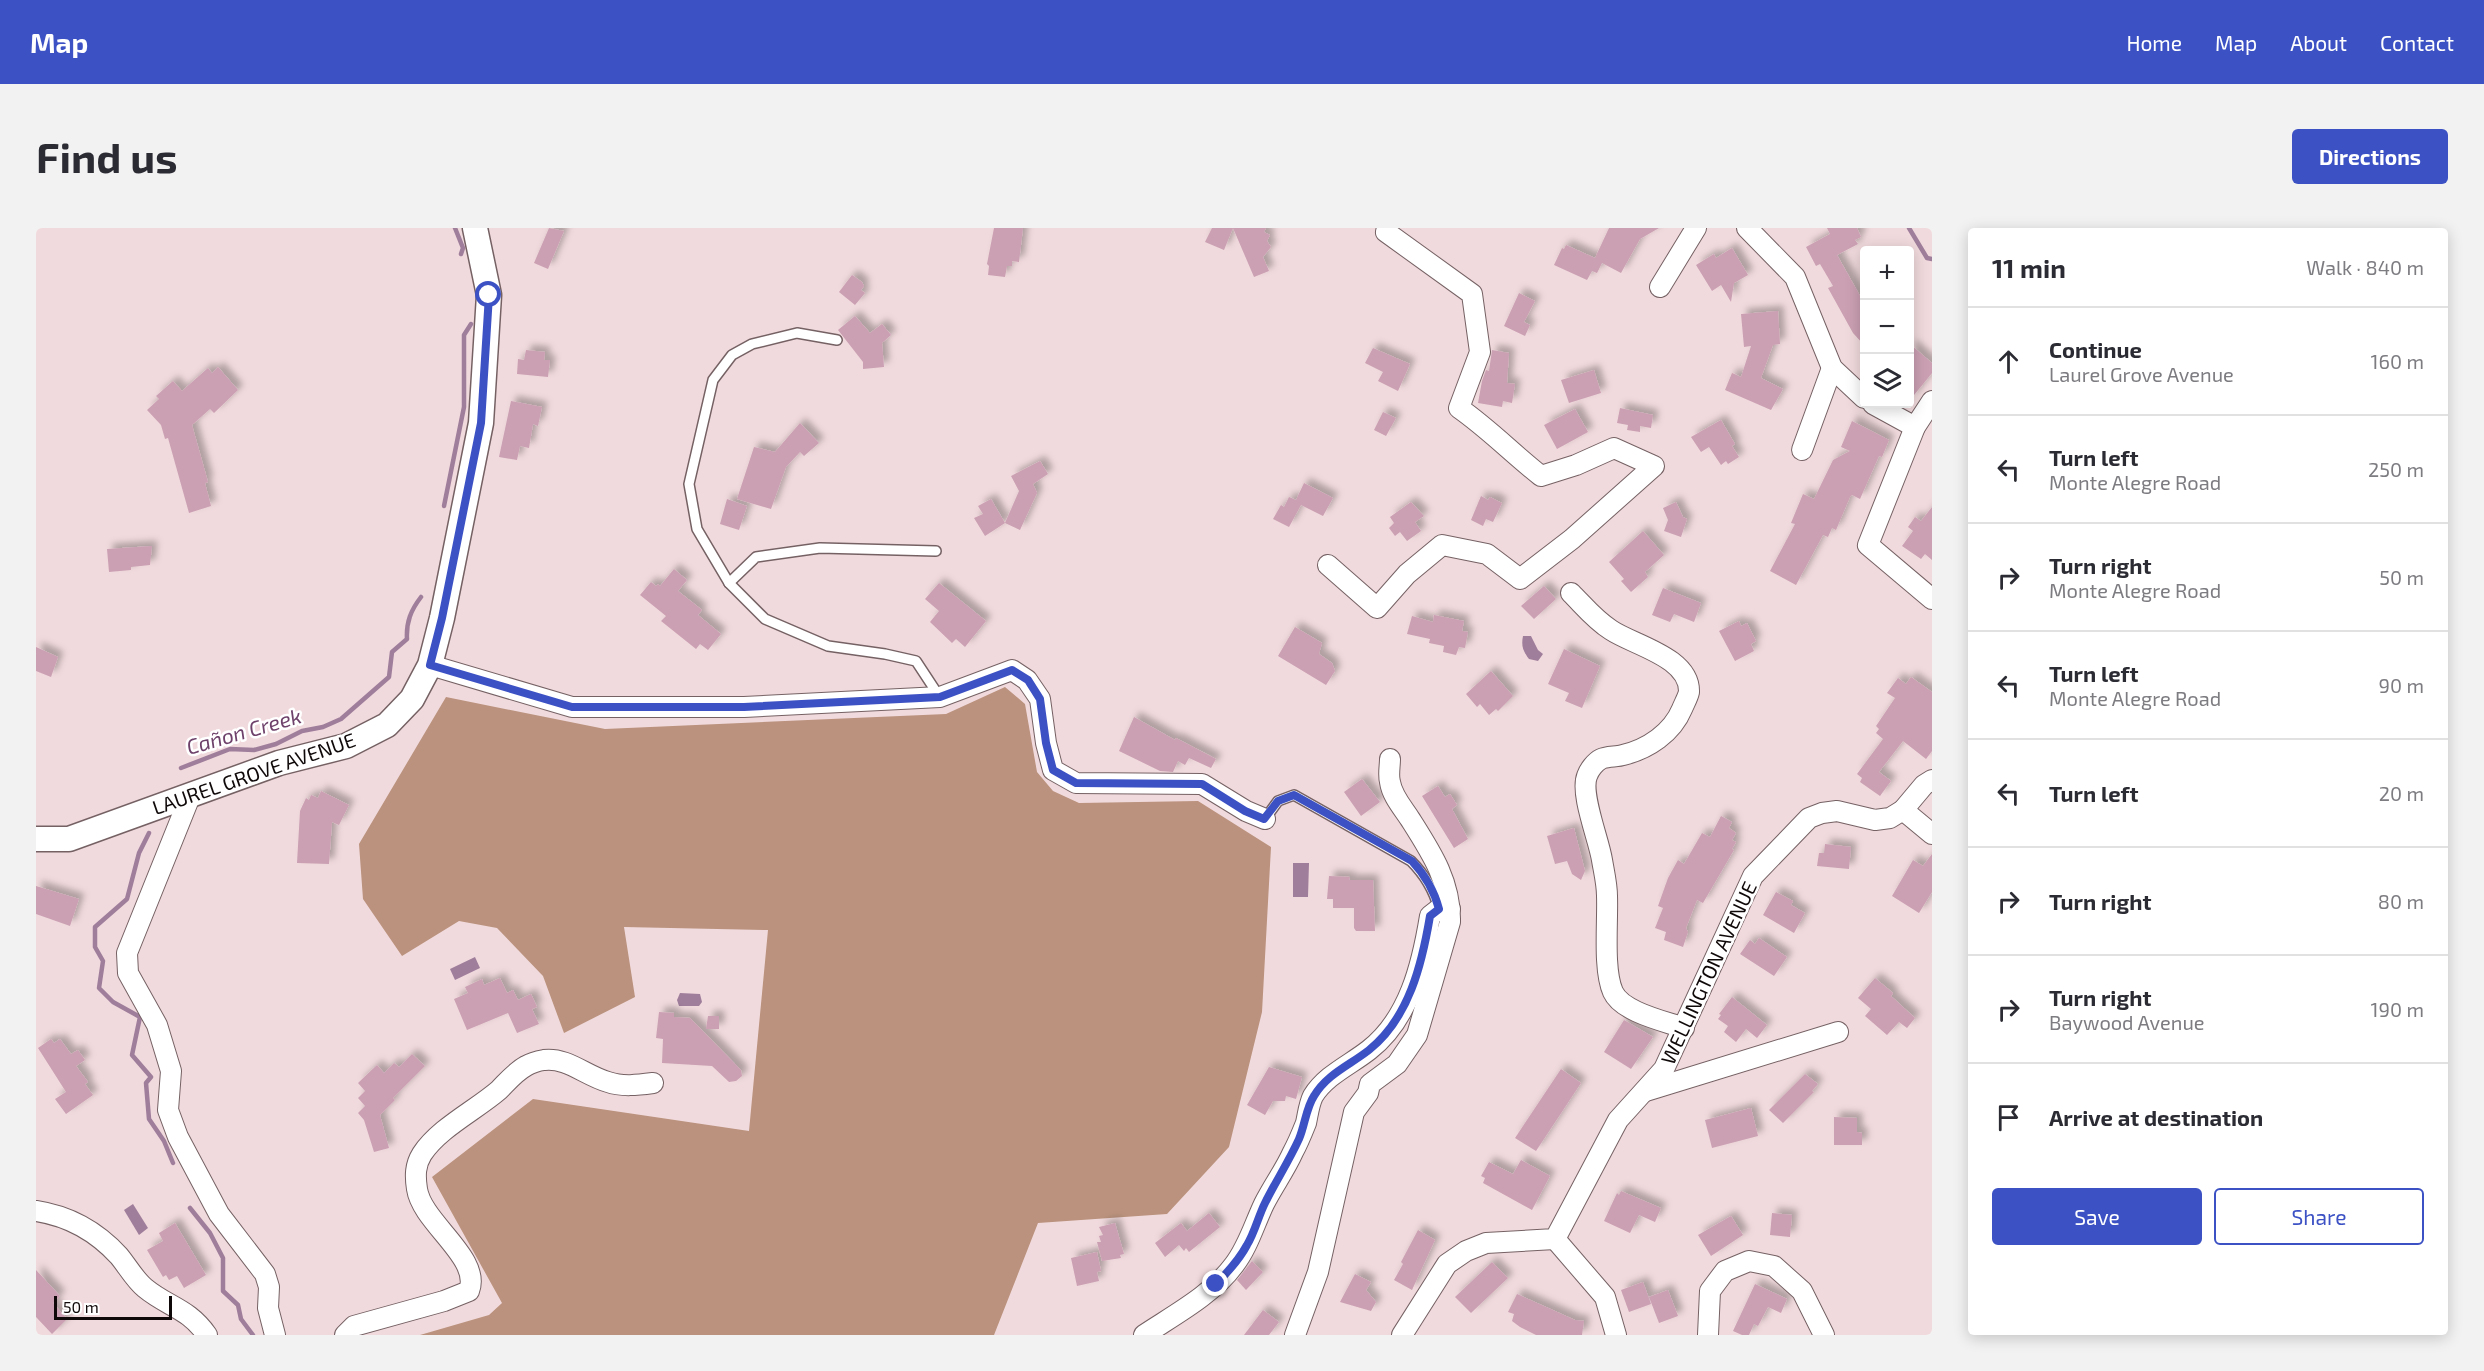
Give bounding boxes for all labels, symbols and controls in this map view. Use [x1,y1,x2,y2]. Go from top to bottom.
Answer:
text: Map [30,25,88,59]
text: Home [2126,30,2182,55]
text: Map [2215,30,2257,55]
text: About [2290,30,2347,55]
text: Contact [2380,30,2454,55]
button: Directions [2292,129,2448,184]
text: Find us [36,131,178,181]
map controls [1860,246,1914,408]
button: + [1860,246,1914,300]
text: 11 min [1992,252,2066,283]
text: Walk · 840 m [2306,255,2424,279]
route start [475,281,501,307]
button: − [1860,300,1914,354]
text: Continue [2049,336,2142,362]
icon: ahead [1992,345,2025,378]
text: 160 m [2371,349,2424,373]
button: layers [1860,354,1914,408]
text: Laurel Grove Avenue [2049,362,2234,386]
text: Turn left [2049,444,2138,470]
icon: left [1992,453,2025,486]
text: 250 m [2368,457,2424,481]
text: Monte Alegre Road [2049,470,2221,494]
text: Turn right [2049,552,2151,578]
icon: right [1992,561,2025,594]
text: 50 m [2379,565,2424,589]
text: Monte Alegre Road [2049,578,2221,602]
text: Turn left [2049,660,2138,686]
icon: left [1992,669,2025,702]
text: 90 m [2379,673,2424,697]
text: Monte Alegre Road [2049,686,2221,710]
water label: Cañon Creek [183,702,304,759]
street label: LAUREL GROVE AVENUE [149,727,358,819]
icon: left [1992,777,2025,810]
text: Turn left [2049,780,2138,806]
text: 20 m [2379,781,2424,805]
street label: WELLINGTON AVENUE [1655,877,1761,1068]
icon: right [1992,885,2025,918]
text: Turn right [2049,888,2151,914]
text: 80 m [2378,889,2424,913]
text: Turn right [2049,984,2151,1010]
icon: right [1992,993,2025,1026]
text: 190 m [2371,997,2424,1021]
text: Baywood Avenue [2049,1010,2205,1034]
icon: arrive [1992,1101,2025,1134]
text: Arrive at destination [2049,1104,2263,1130]
button: Save [1992,1188,2202,1245]
button: Share [2214,1188,2424,1245]
route end [1202,1270,1228,1296]
scale bar [54,1293,172,1320]
text: 50 m [63,1297,99,1316]

